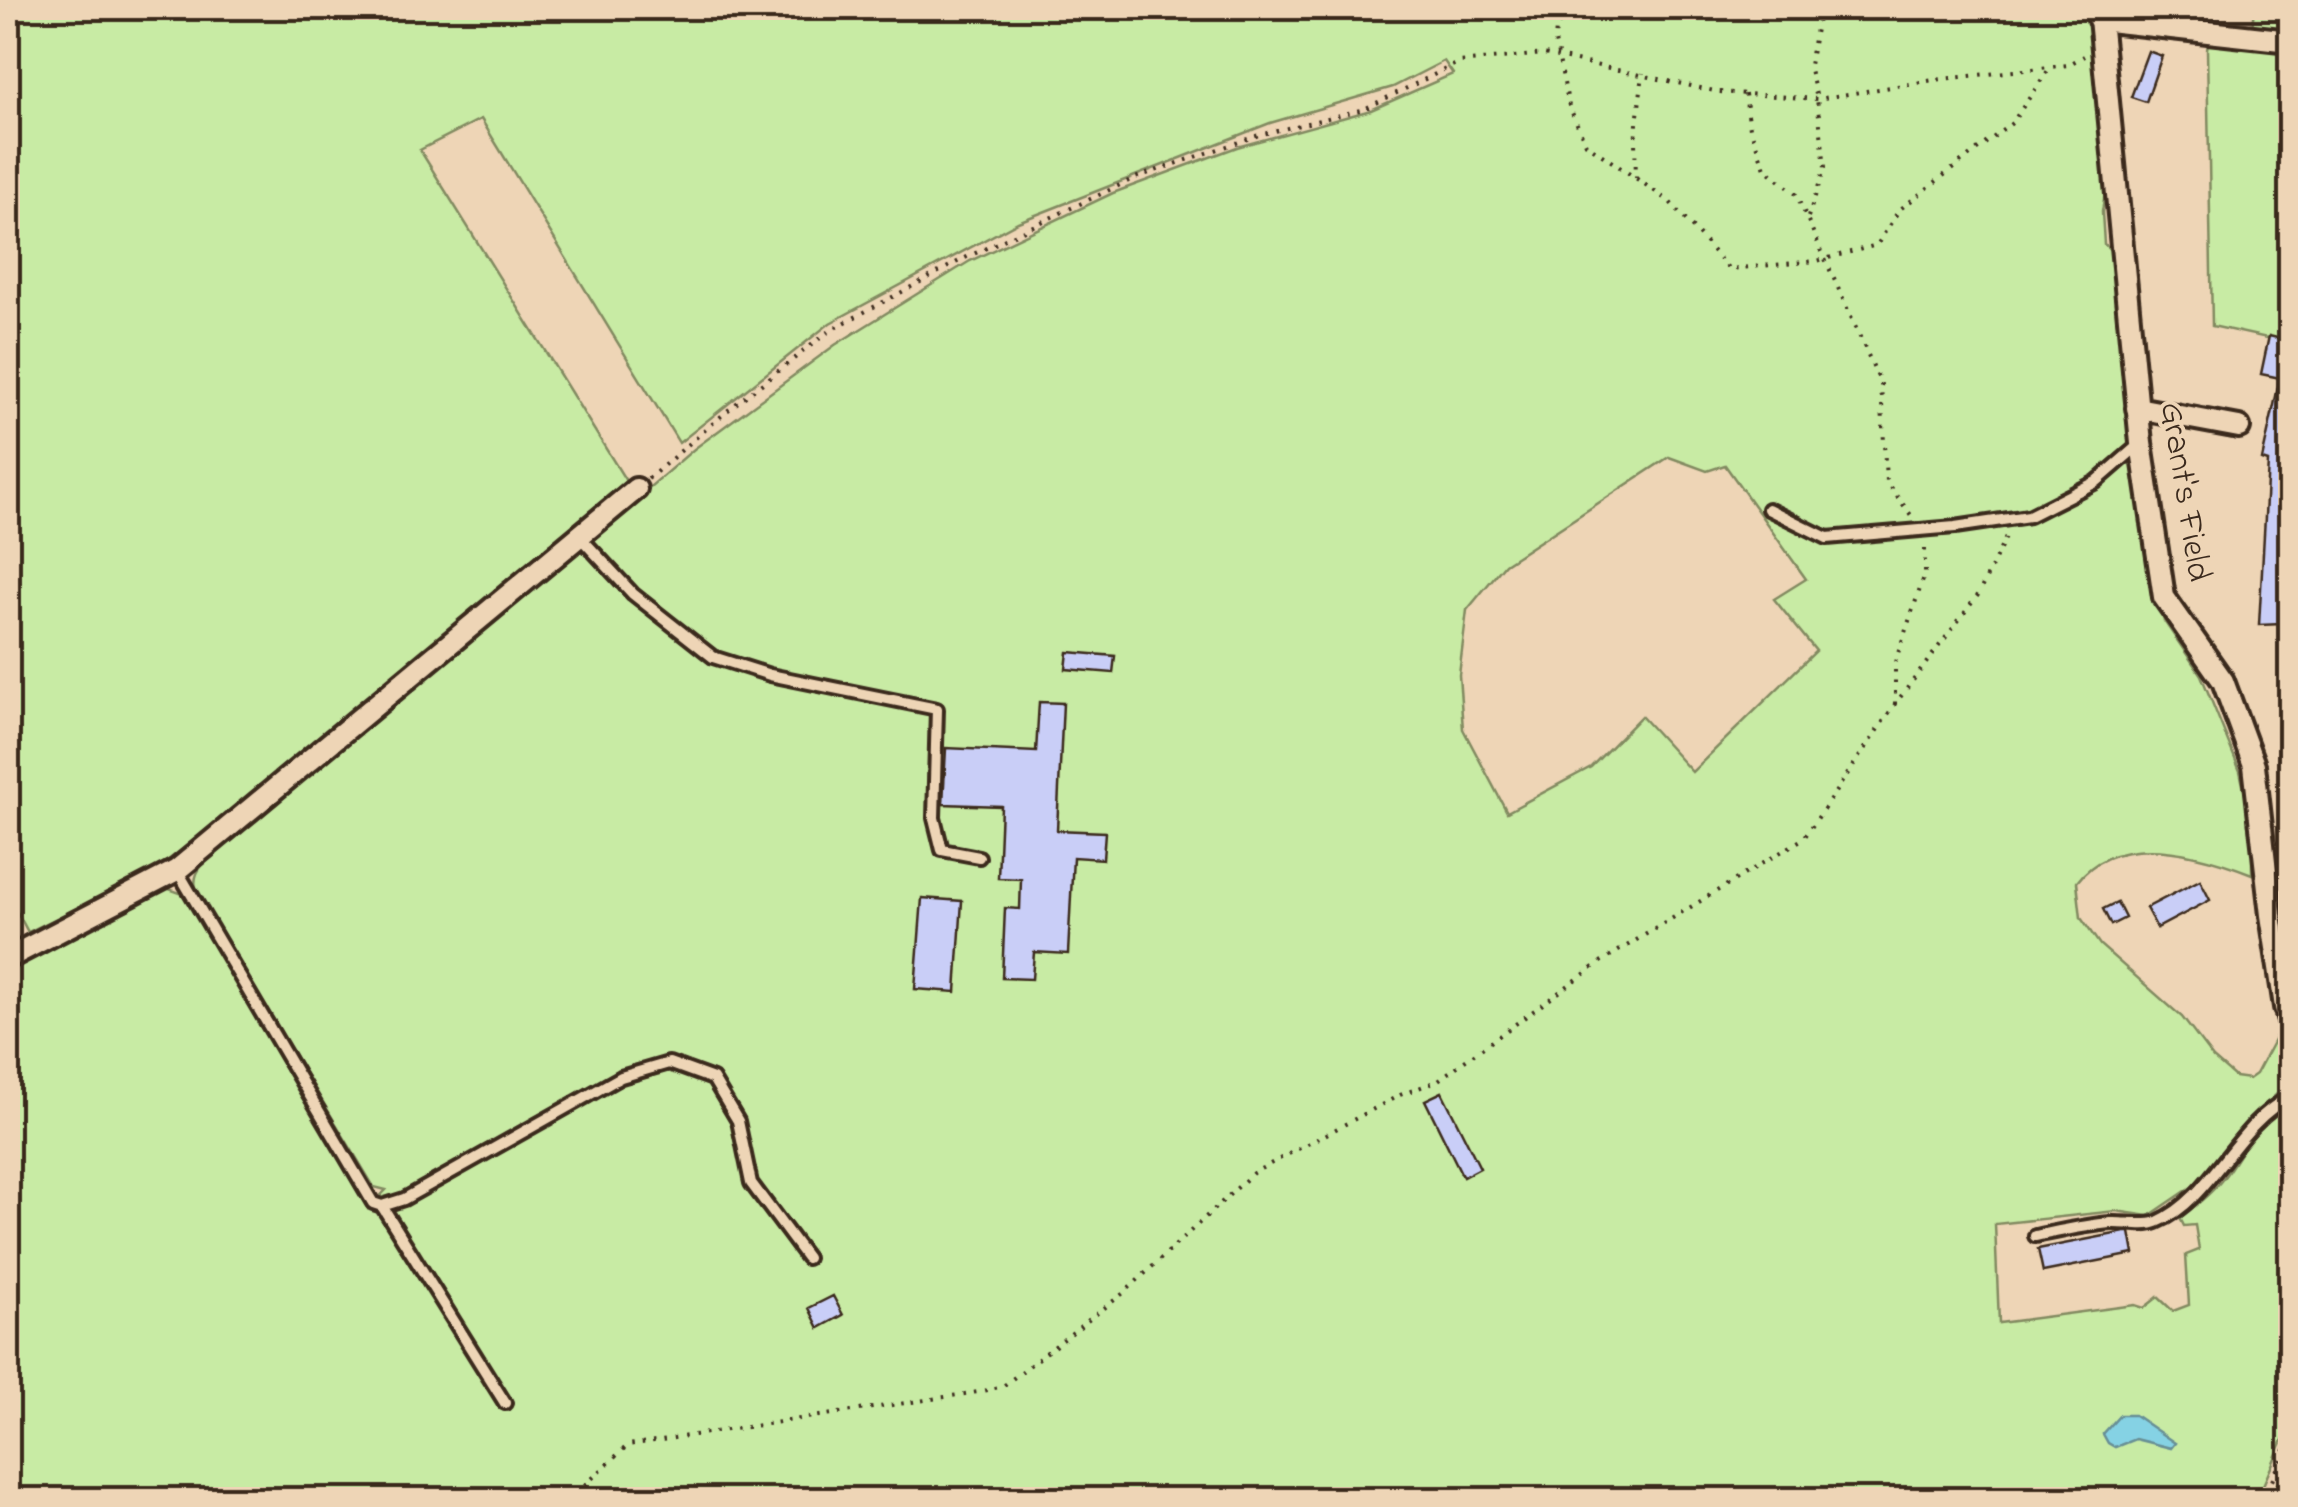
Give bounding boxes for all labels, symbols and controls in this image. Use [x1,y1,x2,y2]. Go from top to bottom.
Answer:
street label: Grant's Field [2145,399,2223,585]

